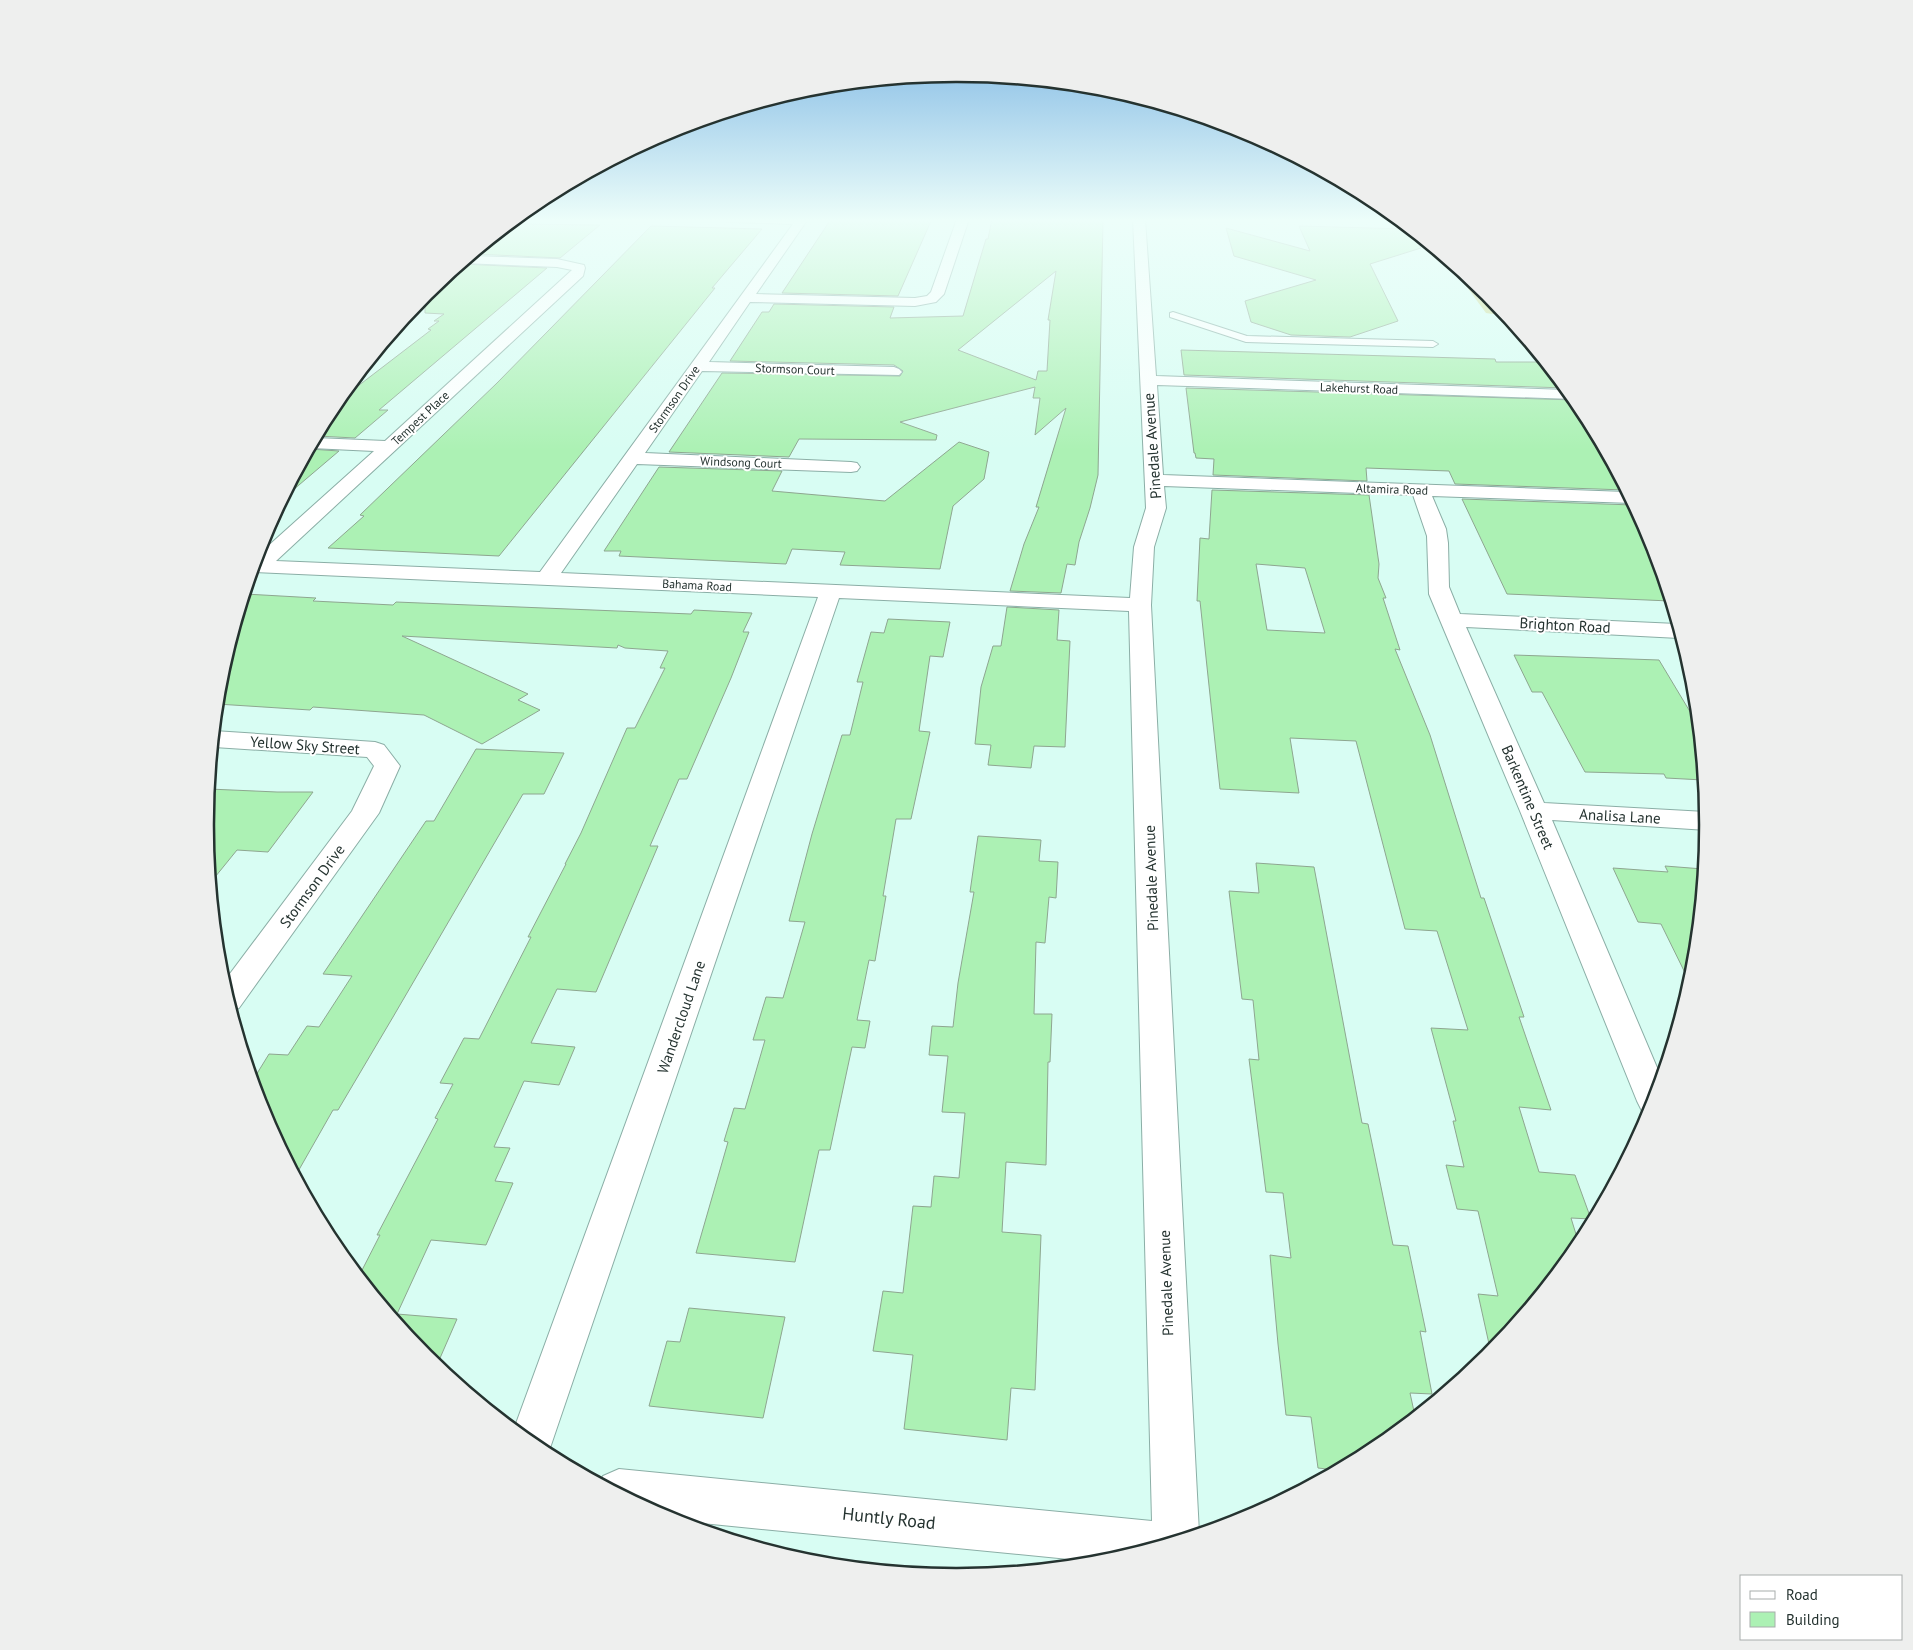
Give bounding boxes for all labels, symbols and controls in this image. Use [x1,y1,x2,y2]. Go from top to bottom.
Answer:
street label: Stormson Court [755,360,835,378]
street label: Stormson Drive [645,362,703,436]
street label: Lakehurst Road [1320,379,1398,397]
street label: Tempest Place [388,388,452,448]
street label: Pinedale Avenue [1139,392,1165,500]
street label: Windsong Court [700,453,782,471]
street label: Altamira Road [1356,480,1428,498]
street label: Bahama Road [662,576,732,594]
street label: Brighton Road [1519,613,1611,637]
street label: Yellow Sky Street [250,732,360,758]
street label: Barkentine Street [1497,742,1559,852]
street label: Analisa Lane [1579,804,1661,828]
street label: Pinedale Avenue [1140,825,1162,931]
street label: Stormson Drive [275,841,349,931]
street label: Wandercloud Lane [653,958,709,1076]
street label: Pinedale Avenue [1155,1230,1177,1336]
street label: Huntly Road [841,1502,937,1534]
legend [1740,1575,1903,1640]
text: Road [1786,1585,1818,1604]
text: Building [1786,1610,1840,1629]

